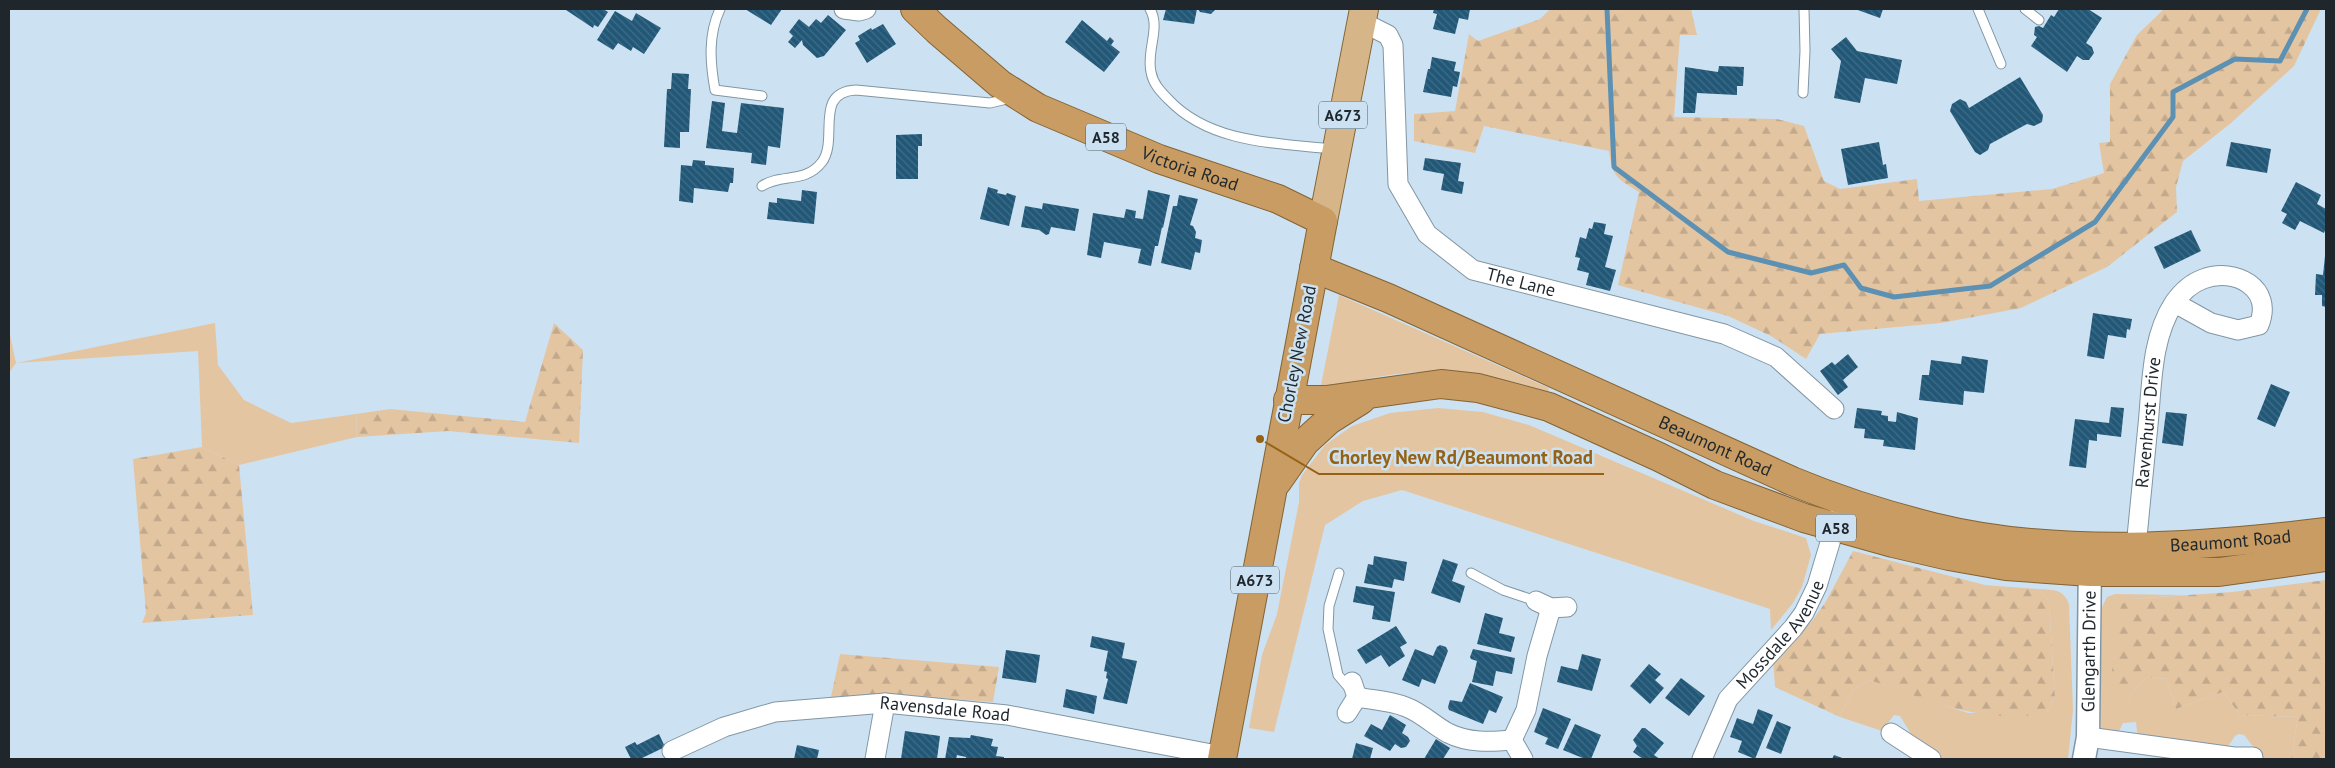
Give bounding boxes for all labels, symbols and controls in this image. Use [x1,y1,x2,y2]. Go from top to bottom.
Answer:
road number: A673 [1319,102,1367,128]
road number: A58 [1086,124,1126,150]
street label: Victoria Road [1137,140,1242,196]
street label: The Lane [1484,262,1558,302]
street label: Chorley New Road [1272,283,1321,424]
street label: Ravenhurst Drive [2130,355,2166,489]
street label: Beaumont Road [1655,410,1775,481]
callout: Chorley New Rd/Beaumont Road [1319,440,1604,474]
text: Chorley New Rd/Beaumont Road [1329,445,1593,469]
road number: A58 [1816,514,1856,542]
street label: Beaumont Road [2169,524,2292,557]
road number: A673 [1231,566,1279,594]
street label: Mossdale Avenue [1731,578,1829,694]
street label: Glengarth Drive [2076,590,2101,712]
street label: Ravensdale Road [879,691,1011,726]

